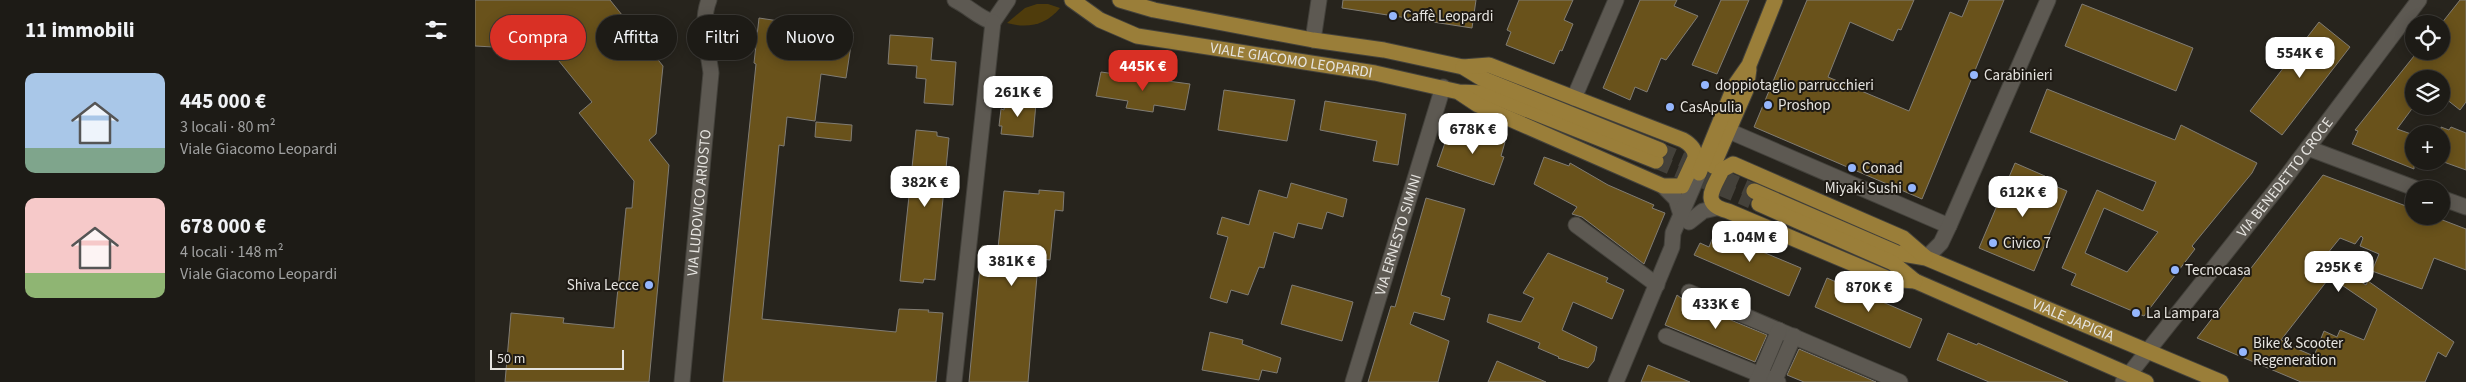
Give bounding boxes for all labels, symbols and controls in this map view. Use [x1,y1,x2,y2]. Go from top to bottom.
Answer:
place label: Caffè Leopardi [1403,6,1494,27]
marker: Caffè Leopardi [1387,10,1399,22]
text: 11 immobili [25,15,134,45]
chip: Compra [490,15,586,60]
chip: Affitta [596,15,677,60]
chip: Filtri [687,15,757,60]
chip: Nuovo [767,15,853,60]
map controls [2405,15,2450,225]
button: locate [2405,15,2450,60]
icon: filters [422,16,450,44]
pin: 554K € [2259,36,2341,79]
street label: VIALE GIACOMO LEOPARDI [1209,38,1374,83]
text: 554K € [2277,42,2323,64]
pin: 445K € [1102,49,1184,92]
text: 445K € [1120,55,1166,77]
place label: Carabinieri [1984,65,2053,86]
marker: Carabinieri [1968,69,1980,81]
button: layers [2405,70,2450,115]
place label: doppiotaglio parrucchieri [1715,75,1874,96]
pin: 261K € [977,76,1059,118]
marker: doppiotaglio parrucchieri [1699,79,1711,91]
text: 261K € [995,81,1041,103]
text: 445 000 € [180,86,266,116]
icon: home [65,93,125,153]
place label: Proshop [1778,95,1831,116]
place label: CasApulia [1680,97,1742,118]
marker: Proshop [1762,99,1774,111]
marker: CasApulia [1664,101,1676,113]
pin: 678K € [1432,112,1514,155]
street label: VIA BENEDETTO CROCE [2232,113,2338,242]
text: 3 locali · 80 m² [180,116,276,138]
text: 678K € [1450,118,1496,140]
button: + [2405,125,2450,170]
street label: VIA LUDOVICO ARIOSTO [682,129,717,277]
text: Viale Giacomo Leopardi [180,138,337,160]
place label: Conad [1862,158,1903,179]
marker: Conad [1846,162,1858,174]
pin: 382K € [884,166,966,208]
text: 382K € [902,171,948,193]
street label: VIA ERNESTO SIMINI [1370,172,1427,298]
pin: 612K € [1982,176,2064,218]
place label: Miyaki Sushi [1825,178,1902,199]
button: − [2405,180,2450,225]
text: 612K € [2000,181,2046,203]
marker: Miyaki Sushi [1906,182,1918,194]
text: 678 000 € [180,211,266,241]
icon: home [65,218,125,278]
pin: 1.04M € [1704,220,1796,263]
text: 1.04M € [1723,226,1777,248]
place label: Civico 7 [2003,233,2051,254]
marker: Civico 7 [1987,237,1999,249]
text: 4 locali · 148 m² [180,241,284,263]
pin: 381K € [971,244,1053,287]
text: 381K € [989,250,1035,272]
pin: 295K € [2298,250,2380,293]
text: 295K € [2316,256,2362,278]
place label: Tecnocasa [2185,260,2251,281]
text: Viale Giacomo Leopardi [180,263,337,285]
marker: Tecnocasa [2169,264,2181,276]
pin: 870K € [1828,270,1910,313]
place label: Shiva Lecce [567,275,639,296]
text: 870K € [1846,276,1892,298]
marker: Shiva Lecce [643,279,655,291]
pin: 433K € [1675,288,1757,330]
text: 433K € [1693,293,1739,315]
street label: VIALE JAPIGIA [2029,294,2118,347]
place label: La Lampara [2146,303,2219,324]
marker: La Lampara [2130,307,2142,319]
place label: Bike & Scooter Regeneration [2253,333,2344,371]
marker: Bike & Scooter Regeneration [2237,346,2249,358]
scale bar [490,347,624,370]
text: 50 m [497,349,525,369]

